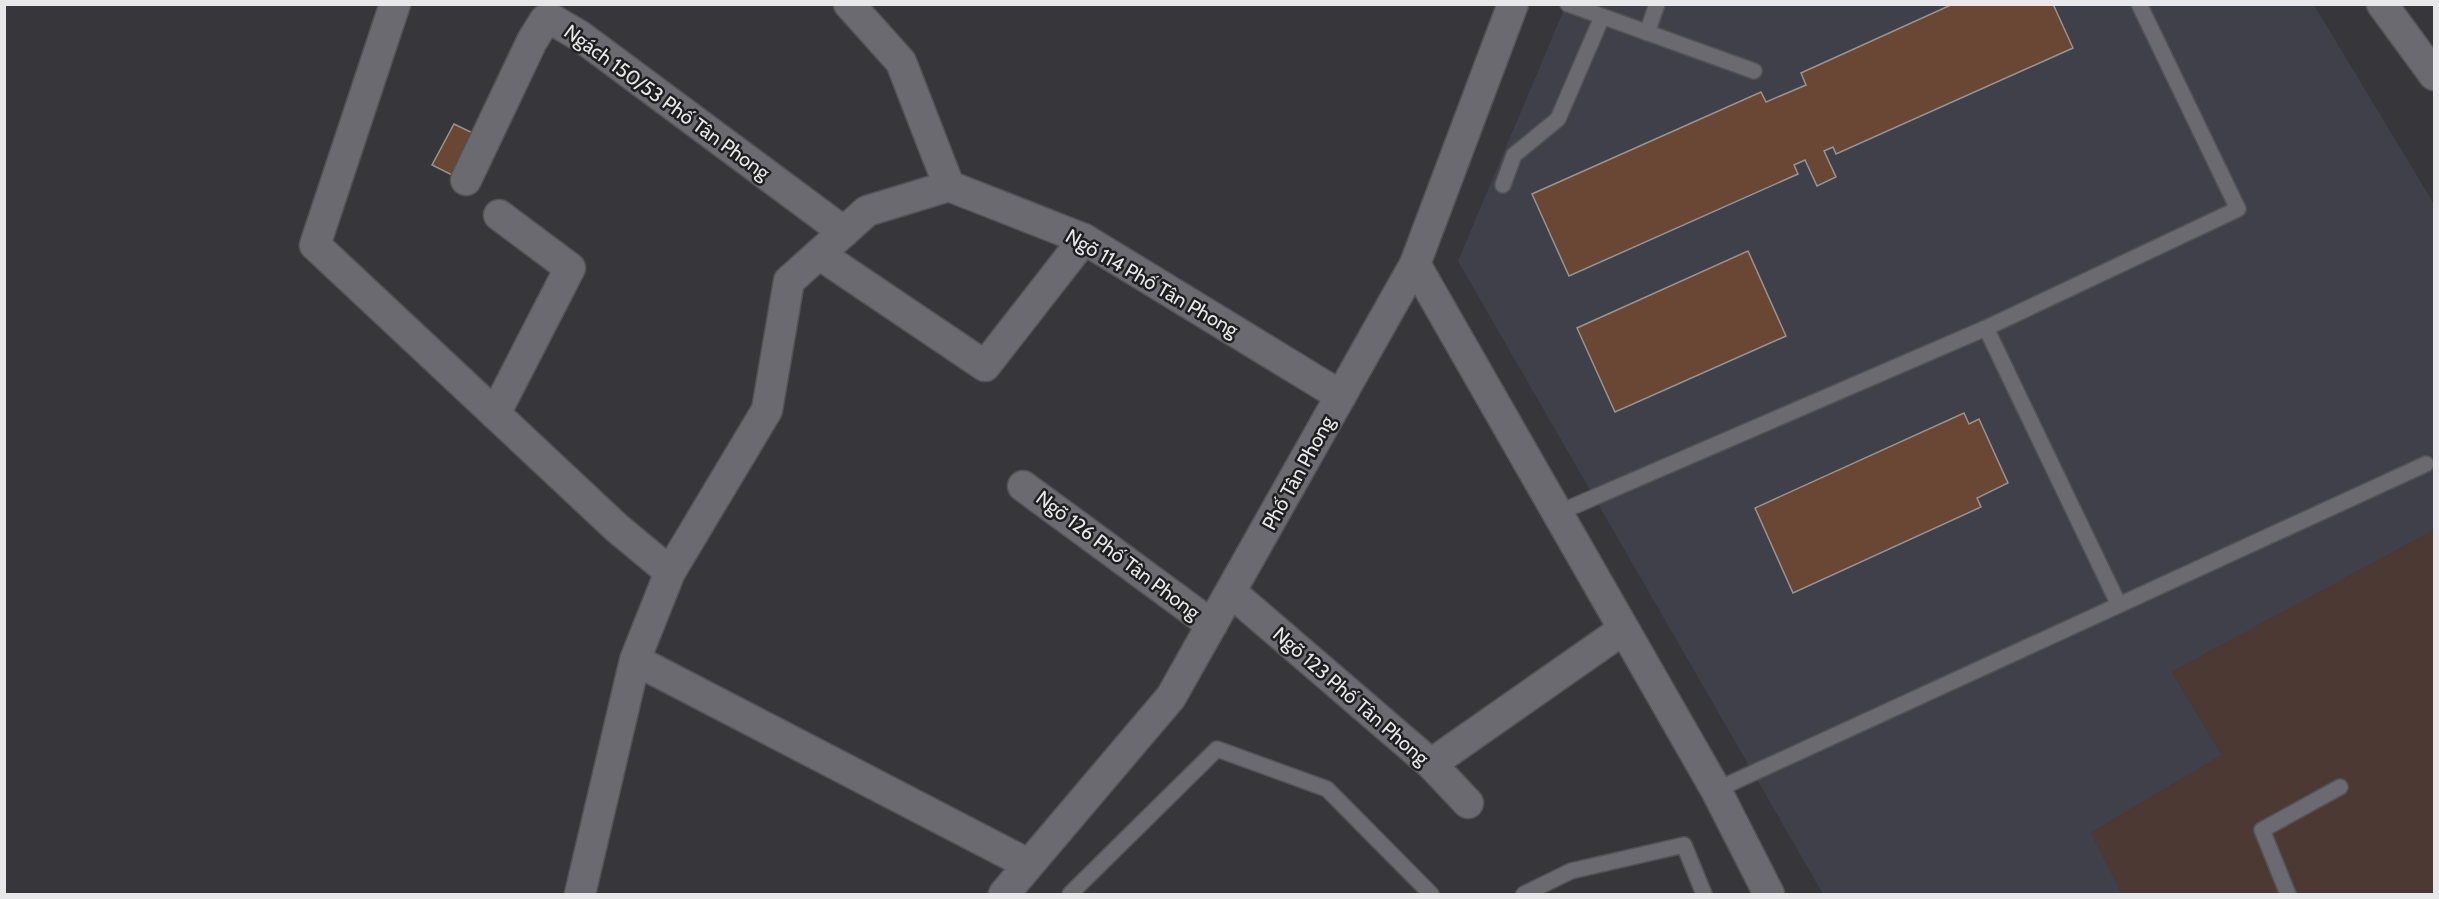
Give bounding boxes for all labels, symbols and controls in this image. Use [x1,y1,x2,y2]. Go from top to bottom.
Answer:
street label: Ngách 150/53 Phố Tân Phong [560,19,775,185]
street label: Ngõ 114 Phố Tân Phong [1062,224,1243,343]
street label: Phố Tân Phong [1257,411,1340,534]
street label: Ngõ 126 Phố Tân Phong [1031,486,1205,625]
street label: Ngõ 123 Phố Tân Phong [1268,622,1434,771]

